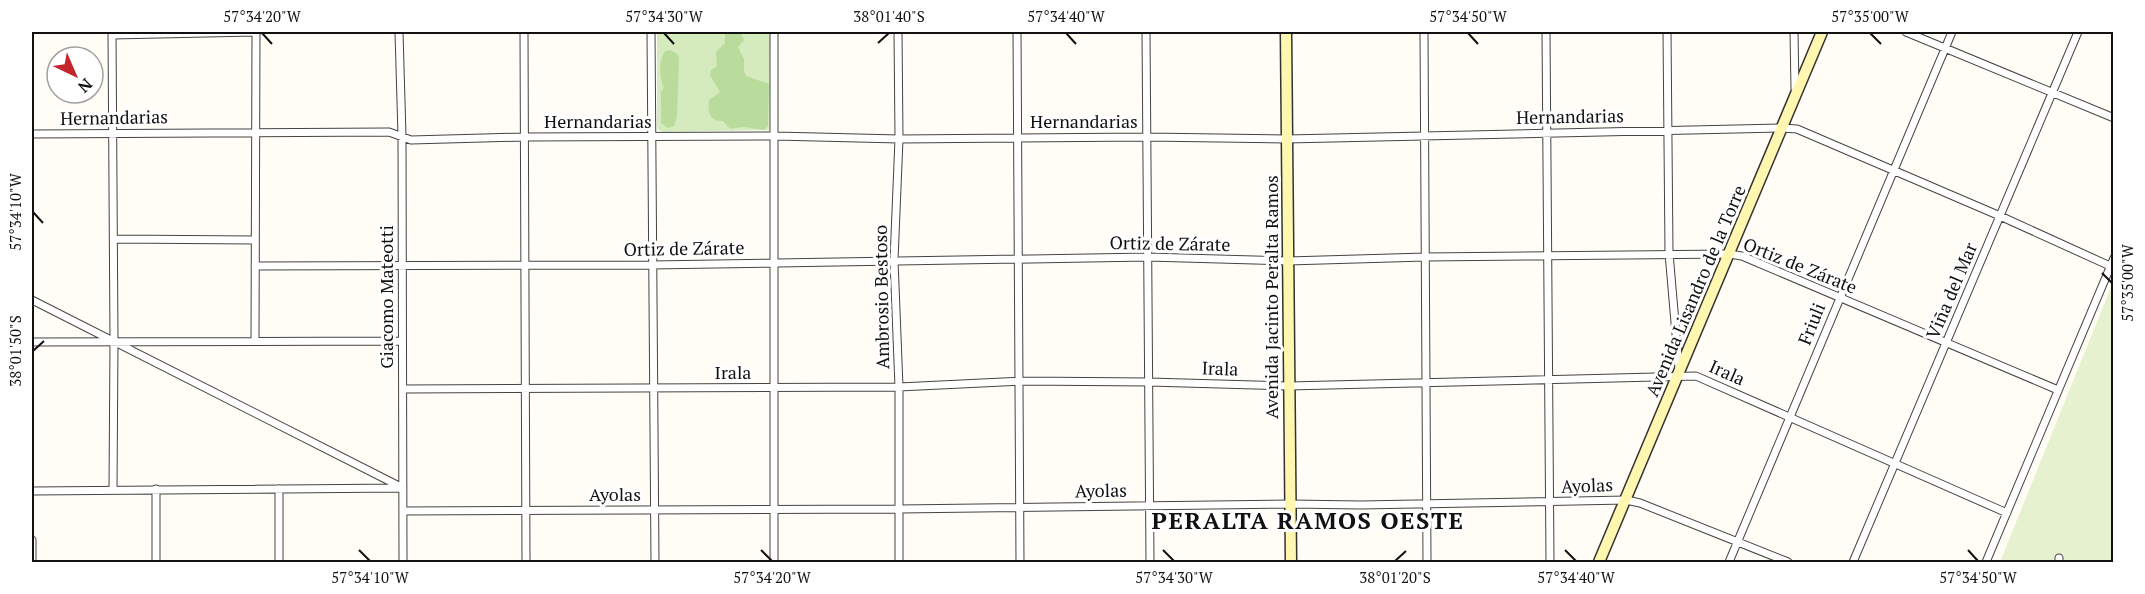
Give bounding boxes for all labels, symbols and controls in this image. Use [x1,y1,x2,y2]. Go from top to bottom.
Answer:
text: 57°34'20"W [223,6,302,26]
text: 57°34'30"W [625,6,704,26]
text: 38°01'40"S [853,6,925,26]
text: 57°34'40"W [1027,6,1106,26]
text: 57°34'50"W [1429,6,1508,26]
text: 57°35'00"W [1831,6,1910,26]
north arrow [45,45,105,105]
text: N [73,74,97,98]
street label: Hernandarias [1516,103,1624,129]
street label: Hernandarias [60,104,168,130]
street label: Hernandarias [544,109,652,133]
street label: Hernandarias [1030,109,1138,133]
text: 57°34'10"W [5,172,25,251]
street label: Avenida Jacinto Peralta Ramos [1259,175,1283,419]
street label: Avenida Lisandro de la Torre [1640,181,1751,400]
street label: Giacomo Mateotti [374,225,398,369]
street label: Ambrosio Bestoso [868,225,894,369]
street label: Ortiz de Zárate [1109,230,1231,256]
street label: Ortiz de Zárate [1740,231,1861,299]
street label: Ortiz de Zárate [623,235,745,261]
street label: Viña del Mar [1920,239,1982,342]
text: 57°35'00"W [2117,243,2137,322]
street label: Friuli [1792,299,1830,348]
text: 38°01'50"S [5,315,25,387]
street label: Irala [1706,354,1749,391]
street label: Irala [1201,355,1239,381]
street label: Irala [715,360,751,384]
street label: Ayolas [1561,472,1613,498]
street label: Ayolas [1075,478,1127,502]
street label: Ayolas [589,482,641,506]
district label: PERALTA RAMOS OESTE [1152,504,1464,536]
text: 57°34'10"W [331,567,410,587]
text: 57°34'20"W [733,567,812,587]
text: 57°34'30"W [1135,567,1214,587]
text: 38°01'20"S [1359,567,1431,587]
text: 57°34'40"W [1537,567,1616,587]
text: 57°34'50"W [1939,567,2018,587]

